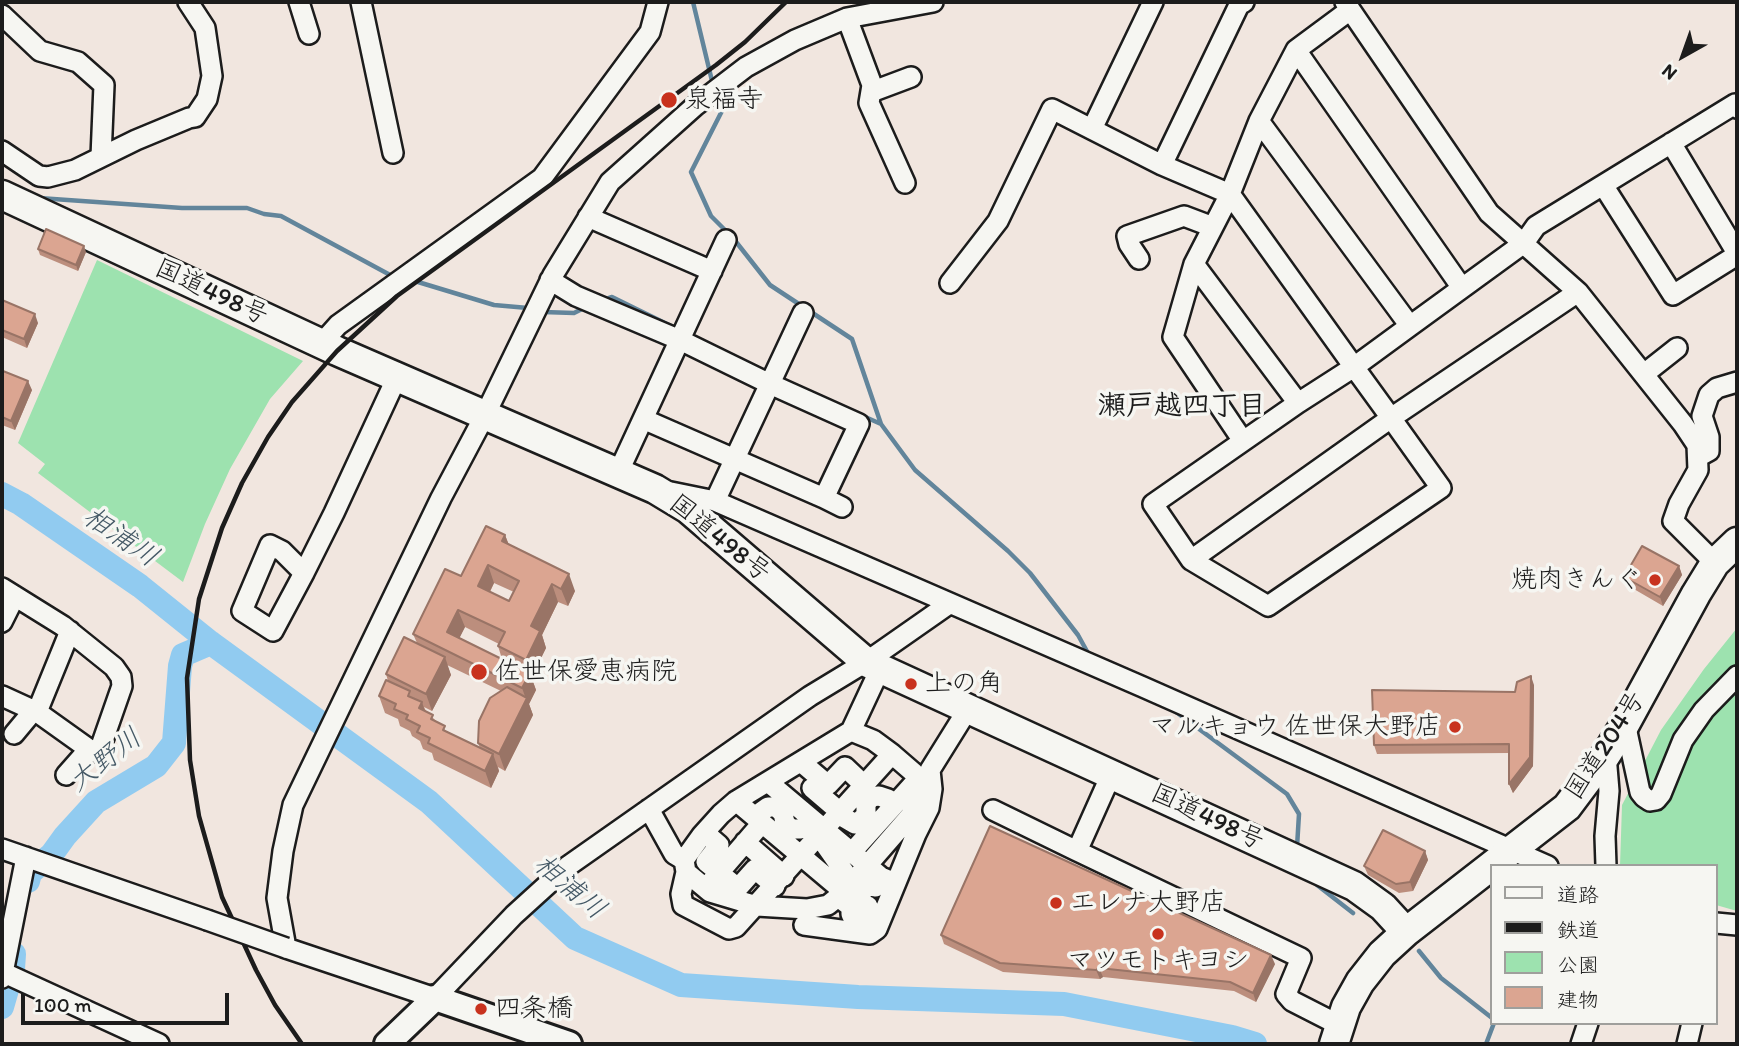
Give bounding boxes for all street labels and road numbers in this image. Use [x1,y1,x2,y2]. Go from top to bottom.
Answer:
street label: 国道498号 [149,253,273,333]
street label: 国道498号 [662,489,776,589]
street label: 国道204号 [1559,686,1653,806]
street label: 国道498号 [1145,778,1269,858]

